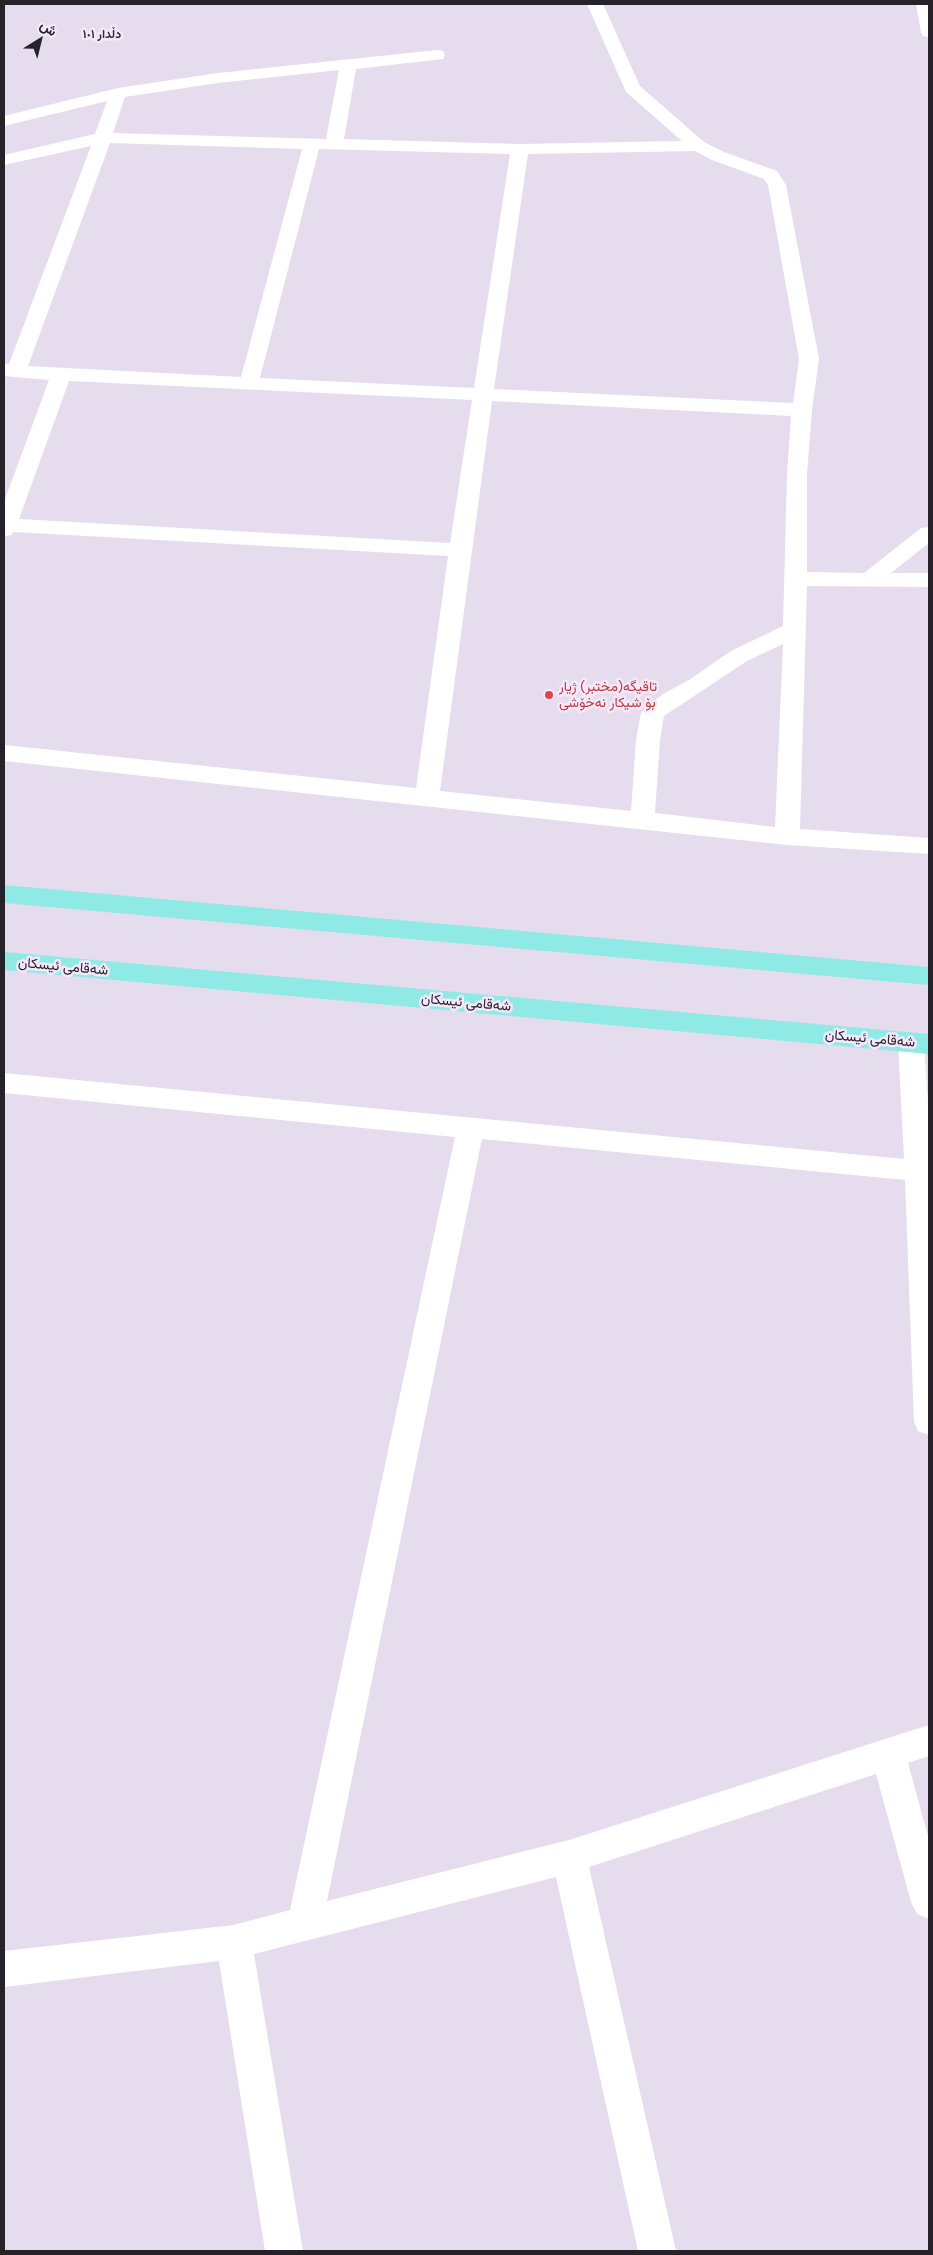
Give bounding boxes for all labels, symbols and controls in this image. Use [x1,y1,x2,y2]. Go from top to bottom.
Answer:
north arrow [15,15,65,65]
text: ش [37,16,61,40]
district label: دڵدار ١٠١ [83,28,121,42]
place label: تاقیگە(مختبر) ژیار بۆ شیکار نەخۆشی [559,679,657,712]
marker: تاقیگە(مختبر) ژیار بۆ شیکار نەخۆشی [543,689,555,701]
street label: شەقامی ئیسکان [17,955,109,979]
street label: شەقامی ئیسکان [420,991,512,1015]
street label: شەقامی ئیسکان [824,1027,916,1051]

